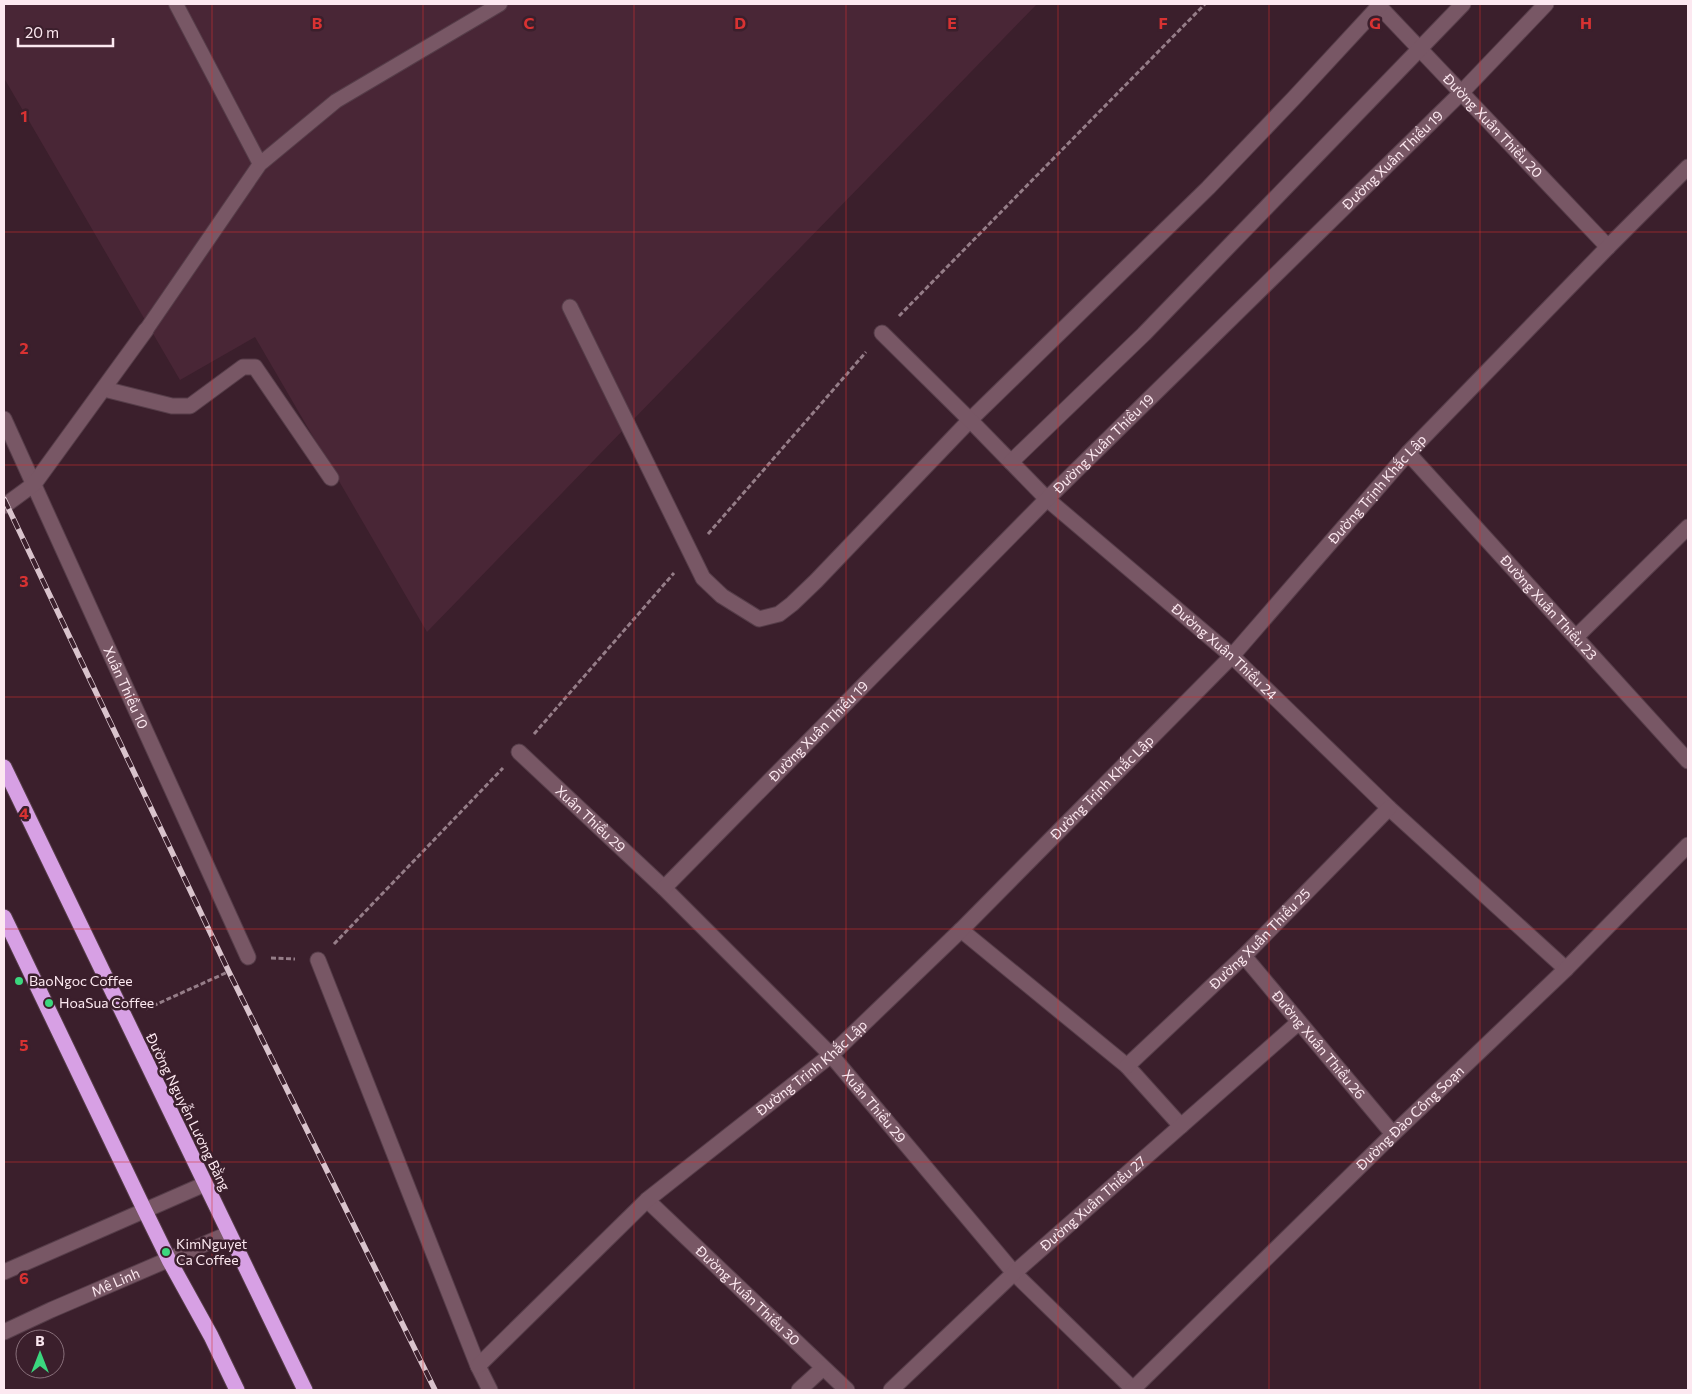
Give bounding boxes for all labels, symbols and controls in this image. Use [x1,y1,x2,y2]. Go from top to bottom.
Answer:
text: B [312,13,323,32]
text: C [524,13,535,32]
text: D [734,13,746,32]
text: E [947,13,957,32]
text: F [1158,13,1168,32]
text: G [1369,13,1381,32]
text: H [1580,13,1592,32]
scale bar [18,15,112,47]
text: 20 m [25,23,59,41]
street label: Đường Xuân Thiều 20 [1439,69,1546,181]
text: 1 [20,106,28,125]
street label: Đường Xuân Thiều 19 [1338,107,1446,214]
text: 2 [19,338,29,357]
street label: Đường Xuân Thiều 19 [1048,390,1157,497]
street label: Đường Trịnh Khắc Lập [1324,431,1429,548]
street label: Đường Xuân Thiều 23 [1496,551,1601,663]
text: 3 [19,571,29,590]
street label: Đường Xuân Thiều 24 [1168,599,1281,703]
street label: Xuân Thiều 10 [100,644,152,731]
street label: Đường Xuân Thiều 19 [764,677,871,785]
street label: Đường Trịnh Khắc Lập [1046,731,1157,844]
street label: Xuân Thiều 29 [552,782,629,856]
text: 4 [19,803,29,822]
street label: Đường Xuân Thiều 25 [1205,884,1314,993]
place label: BaoNgoc Coffee [29,972,133,989]
marker: BaoNgoc Coffee [13,975,25,987]
street label: Đường Xuân Thiều 26 [1268,986,1369,1102]
place label: HoaSua Coffee [59,994,154,1011]
marker: HoaSua Coffee [43,997,55,1009]
street label: Đường Trịnh Khắc Lập [751,1016,870,1120]
street label: Đường Nguyễn Lương Bằng [142,1029,234,1194]
text: 5 [19,1035,29,1054]
street label: Đường Đào Công Soạn [1352,1062,1467,1174]
street label: Xuân Thiều 29 [839,1066,910,1146]
street label: Đường Xuân Thiều 27 [1036,1152,1149,1255]
place label: KimNguyet Ca Coffee [176,1235,247,1268]
street label: Đường Xuân Thiều 30 [692,1241,804,1349]
marker: KimNguyet Ca Coffee [160,1246,172,1258]
street label: Mê Linh [88,1264,142,1300]
text: 6 [19,1268,29,1287]
north arrow [15,1329,65,1379]
text: B [35,1332,45,1349]

